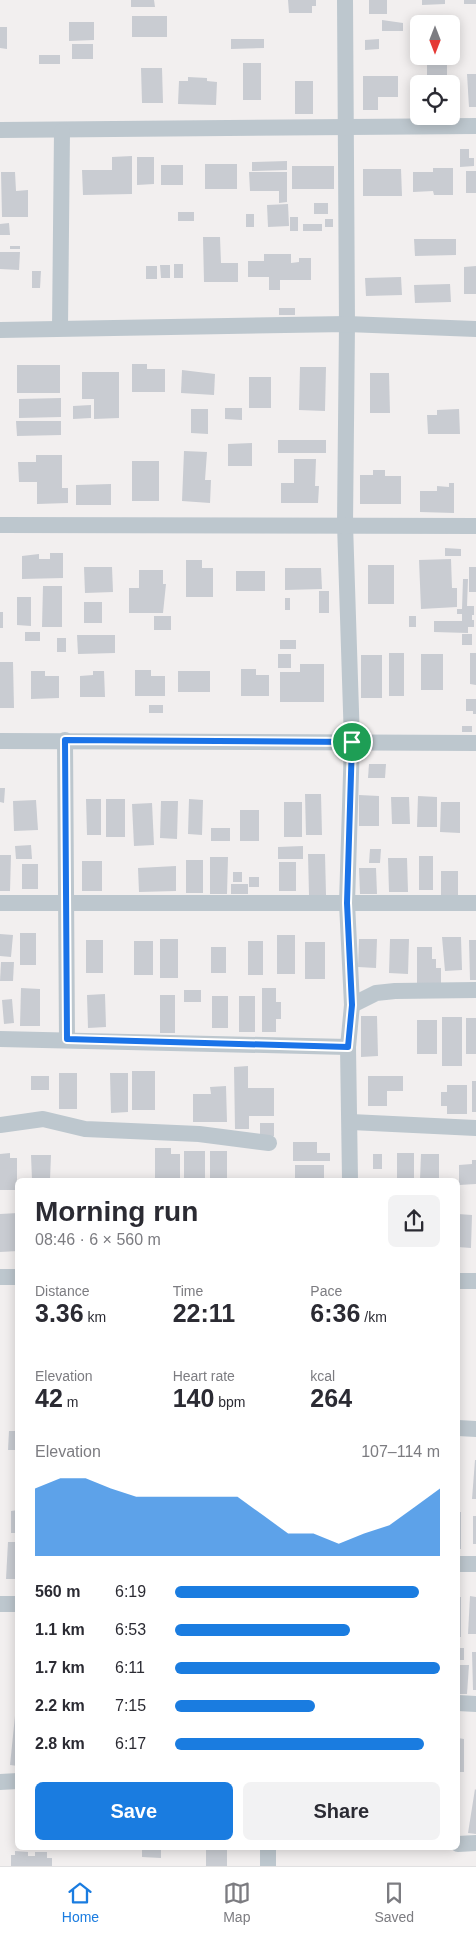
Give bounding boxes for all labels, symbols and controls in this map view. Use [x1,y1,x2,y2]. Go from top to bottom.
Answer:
north arrow [410,15,460,65]
map controls [410,15,460,125]
button: locate [410,75,460,125]
pin [331,721,373,763]
icon: arrive [338,728,366,756]
button: share [388,1195,440,1247]
text: Morning run [35,1196,198,1227]
text: 08:46 · 6 × 560 m [35,1231,161,1248]
text: Distance [35,1283,89,1299]
text: Time [173,1283,203,1299]
text: Pace [310,1283,342,1299]
text: 3.36 [35,1299,84,1327]
text: 22:11 [173,1299,235,1327]
text: 6:36 [310,1299,360,1327]
text: km [84,1309,106,1325]
text: /km [360,1309,387,1325]
text: Elevation [35,1368,93,1384]
text: Heart rate [173,1368,235,1384]
text: kcal [310,1368,335,1384]
text: 42 [35,1384,63,1412]
text: 140 [173,1384,214,1412]
text: 264 [310,1384,352,1412]
text: m [63,1394,78,1410]
text: bpm [214,1394,246,1410]
text: Elevation [35,1443,101,1460]
text: 107–114 m [361,1443,440,1460]
text: 560 m [35,1583,80,1600]
text: 6:19 [115,1583,146,1600]
text: 1.1 km [35,1621,85,1638]
text: 6:53 [115,1621,146,1638]
text: 1.7 km [35,1659,85,1676]
text: 6:11 [115,1659,145,1676]
text: 2.2 km [35,1697,85,1714]
text: 7:15 [115,1697,146,1714]
text: 2.8 km [35,1735,85,1752]
text: 6:17 [115,1735,146,1752]
button: Save [35,1782,233,1840]
button: Share [243,1782,440,1840]
tab: Home [62,1879,99,1925]
tab: Map [223,1879,251,1925]
tab: Saved [374,1879,414,1925]

